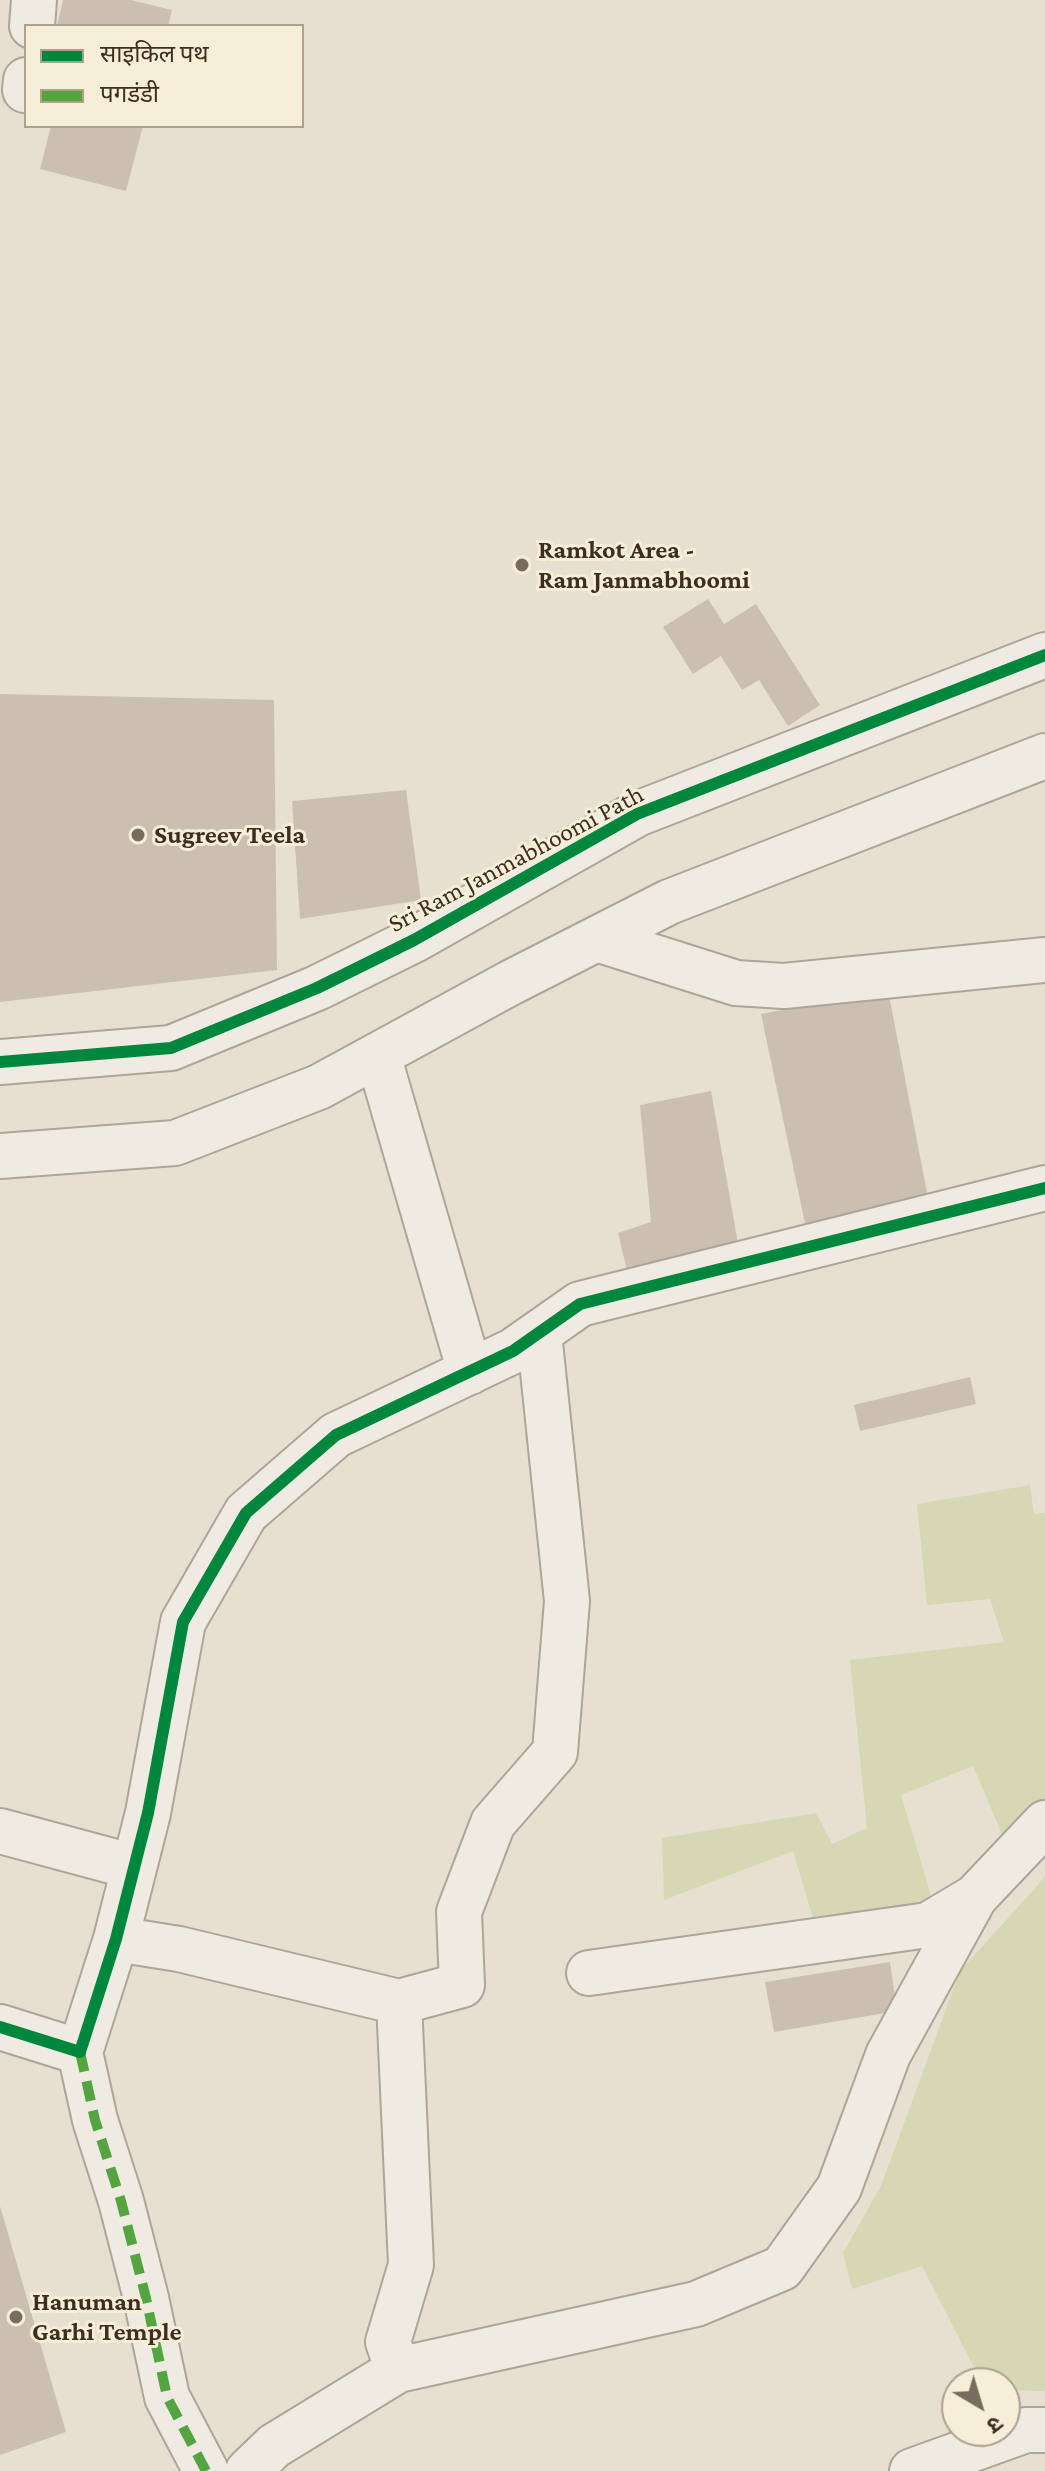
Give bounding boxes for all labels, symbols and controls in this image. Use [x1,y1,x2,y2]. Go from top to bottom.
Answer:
legend [24,24,304,128]
text: साइकिल पथ [100,40,209,67]
text: पगडंडी [100,80,159,107]
place label: Ramkot Area - Ram Janmabhoomi [538,534,750,596]
marker: Ramkot Area - Ram Janmabhoomi [513,556,531,574]
street label: Sri Ram Janmabhoomi Path [383,778,649,940]
place label: Sugreev Teela [154,819,305,851]
marker: Sugreev Teela [129,826,147,844]
place label: Hanuman Garhi Temple [32,2286,182,2348]
marker: Hanuman Garhi Temple [7,2308,25,2326]
north arrow [941,2367,1021,2447]
text: उ [982,2411,1008,2439]

